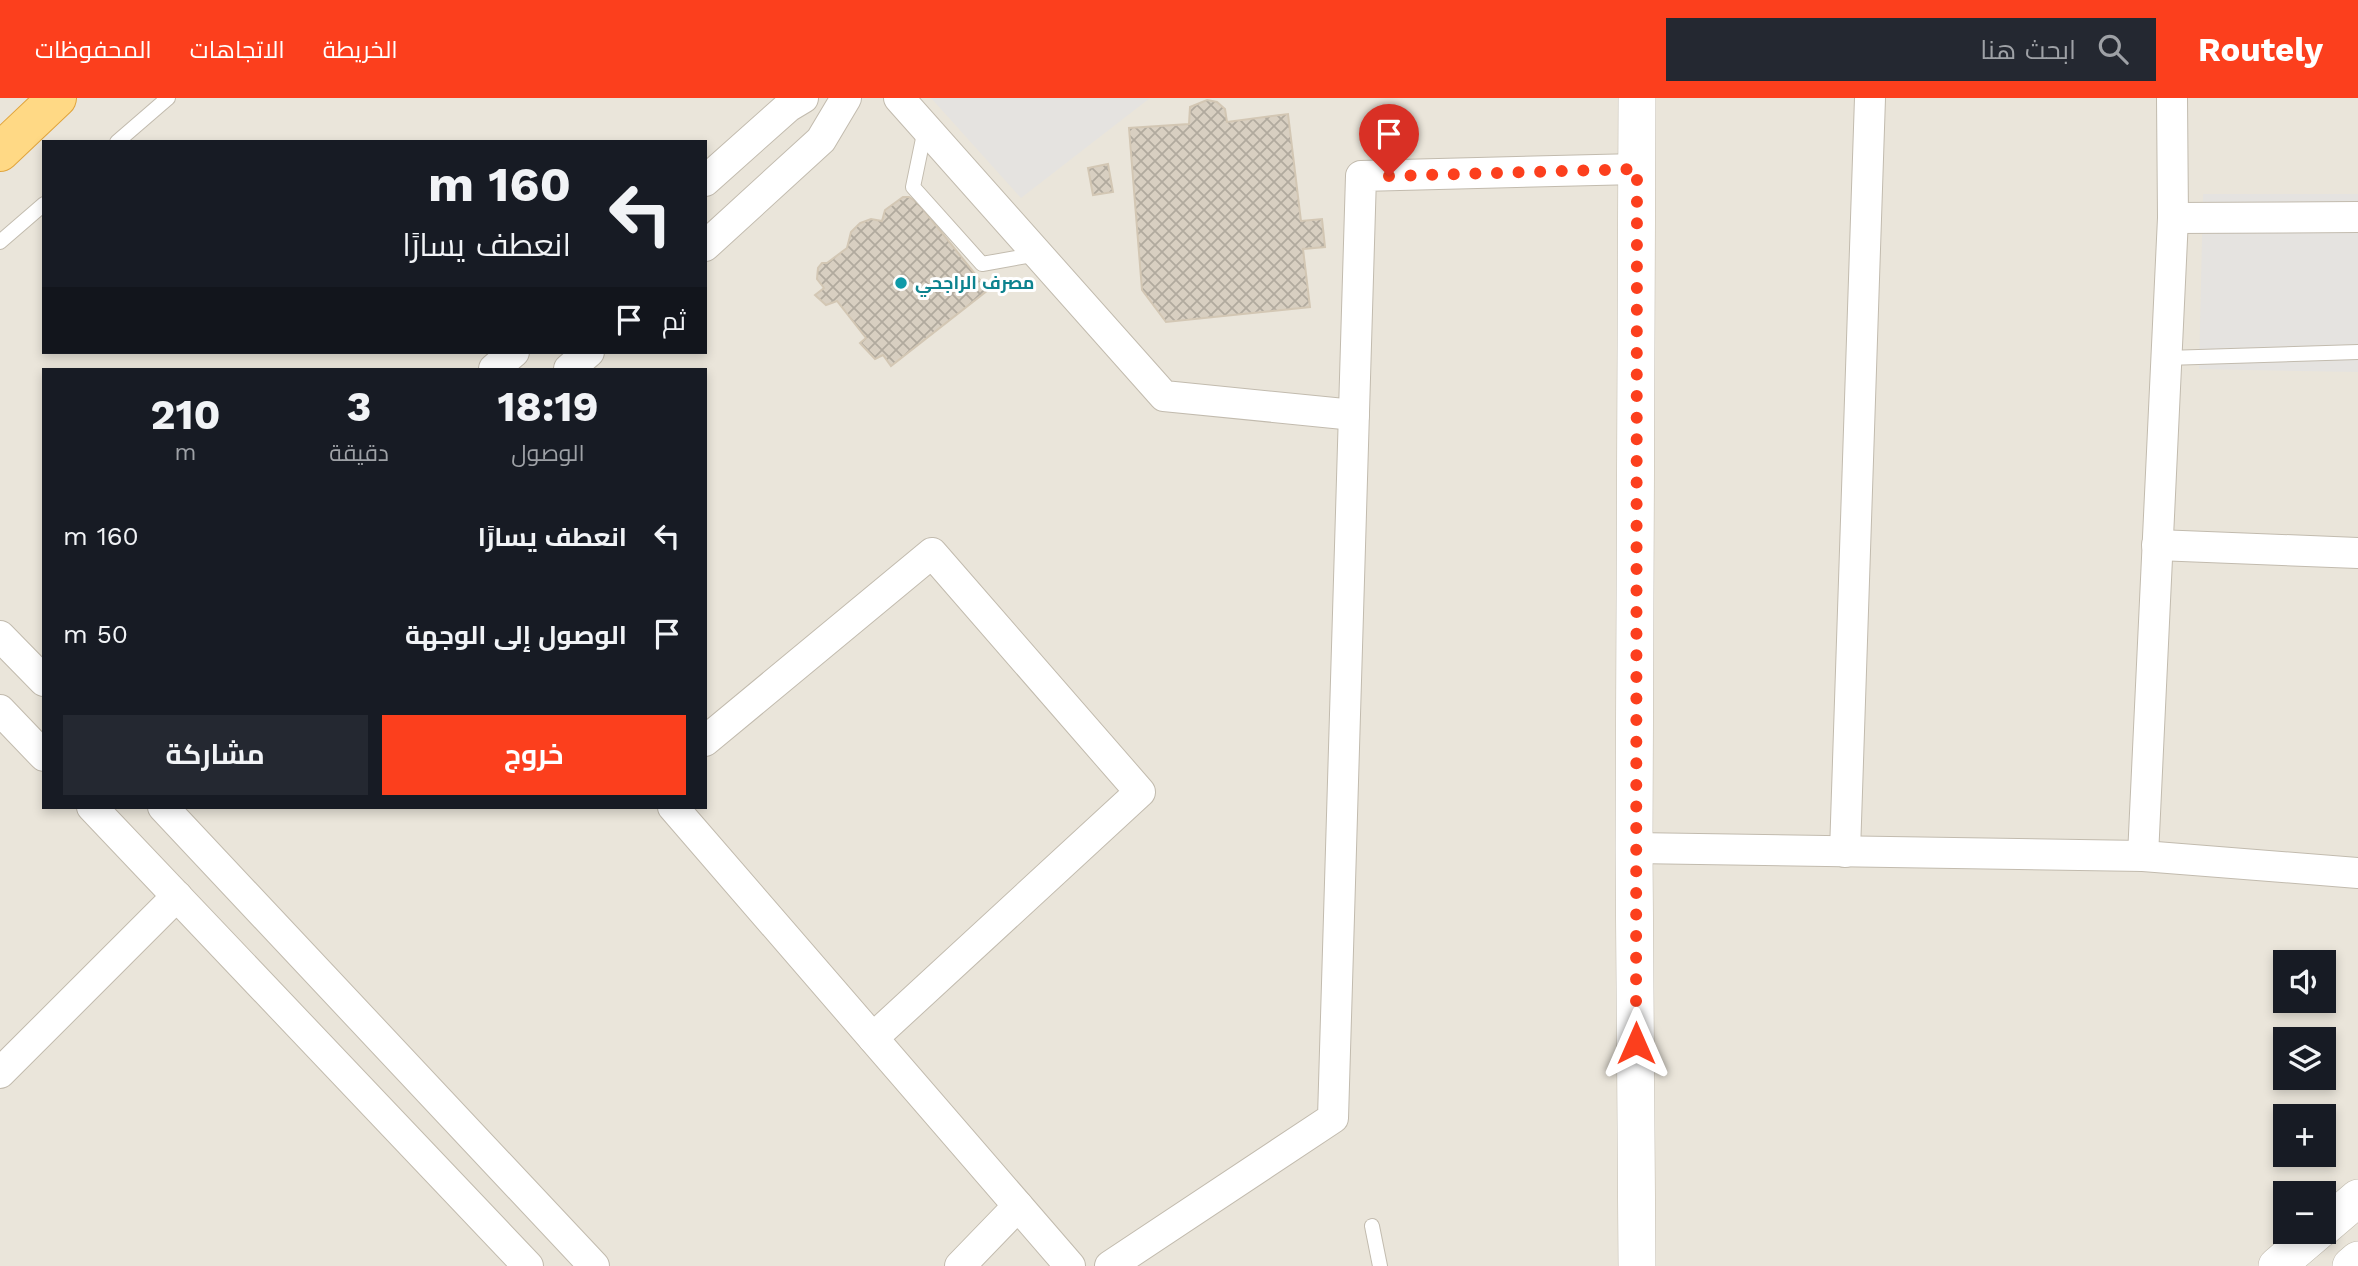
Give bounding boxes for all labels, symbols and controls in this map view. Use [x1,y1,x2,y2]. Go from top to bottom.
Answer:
search box [1666,18,2156,81]
icon: search [2094,30,2132,68]
text: Routely [2198,30,2323,69]
text: ابحث هنا [1980,35,2076,65]
text: المحفوظات [35,36,152,64]
text: الاتجاهات [190,36,285,64]
text: الخريطة [323,36,398,64]
pin [1359,104,1419,176]
icon: arrive [1370,115,1408,153]
text: 160 m [428,155,571,213]
icon: left [595,168,686,259]
text: انعطف يسارًا [402,226,571,264]
place label: مصرف الراجحي [915,272,1034,298]
marker: مصرف الراجحي [893,275,909,291]
icon: arrive [610,301,648,339]
text: ثم [662,306,686,336]
text: 3 [347,382,371,431]
text: 18:19 [497,382,599,431]
text: 210 [150,390,221,439]
text: m [175,439,197,466]
text: دقيقة [329,440,389,467]
text: الوصول [511,440,585,467]
icon: left [648,517,686,555]
text: 160 m [63,521,139,551]
text: انعطف يسارًا [478,522,627,552]
icon: arrive [648,615,686,653]
text: 50 m [63,619,128,649]
text: الوصول إلى الوجهة [405,620,627,650]
button: مشاركة [63,715,368,795]
button: خروج [382,715,686,795]
map controls [2273,950,2336,1244]
button: sound [2273,950,2336,1013]
position arrow [1599,1006,1673,1080]
button: layers [2273,1027,2336,1090]
button: + [2273,1104,2336,1167]
button: − [2273,1181,2336,1244]

